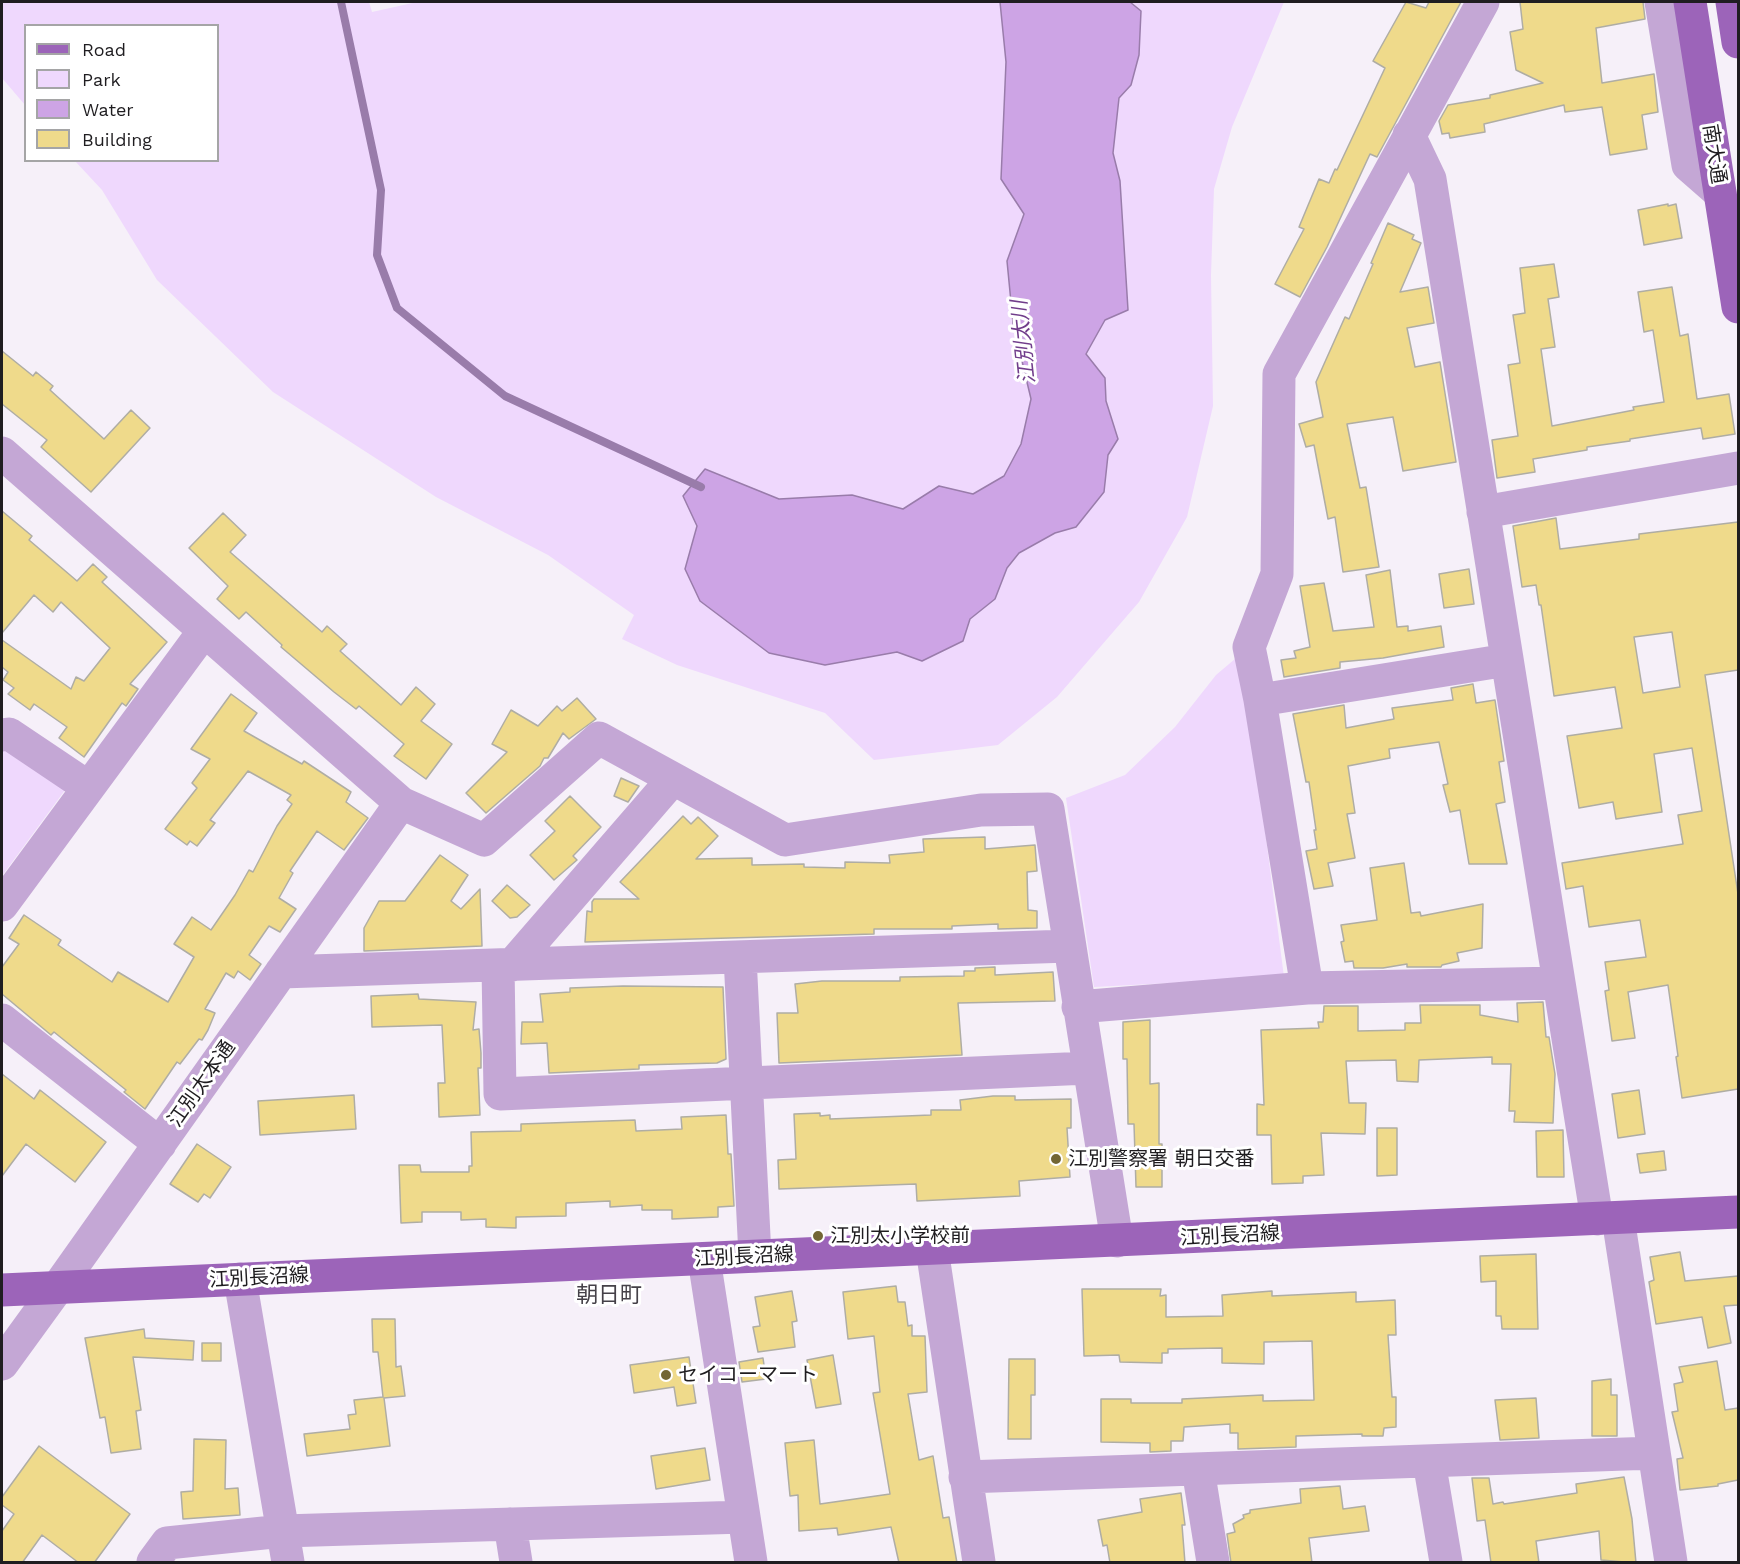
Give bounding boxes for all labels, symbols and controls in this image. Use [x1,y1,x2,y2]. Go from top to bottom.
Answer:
legend [24,24,219,162]
text: Road [82,39,126,60]
text: Park [82,69,121,90]
text: Water [82,99,134,120]
street label: 南大通 [1697,122,1731,186]
text: Building [82,129,152,150]
water label: 江別太川 [1007,299,1041,385]
street label: 江別太本通 [163,1036,241,1132]
place label: 江別警察署 朝日交番 [1068,1147,1255,1171]
marker: 江別警察署 朝日交番 [1049,1152,1063,1166]
street label: 江別長沼線 [1179,1221,1281,1251]
place label: 江別太小学校前 [830,1224,970,1248]
marker: 江別太小学校前 [811,1229,825,1243]
street label: 江別長沼線 [693,1242,795,1272]
street label: 江別長沼線 [208,1263,310,1293]
district label: 朝日町 [576,1283,642,1309]
place label: セイコーマート [678,1363,818,1387]
marker: セイコーマート [659,1368,673,1382]

